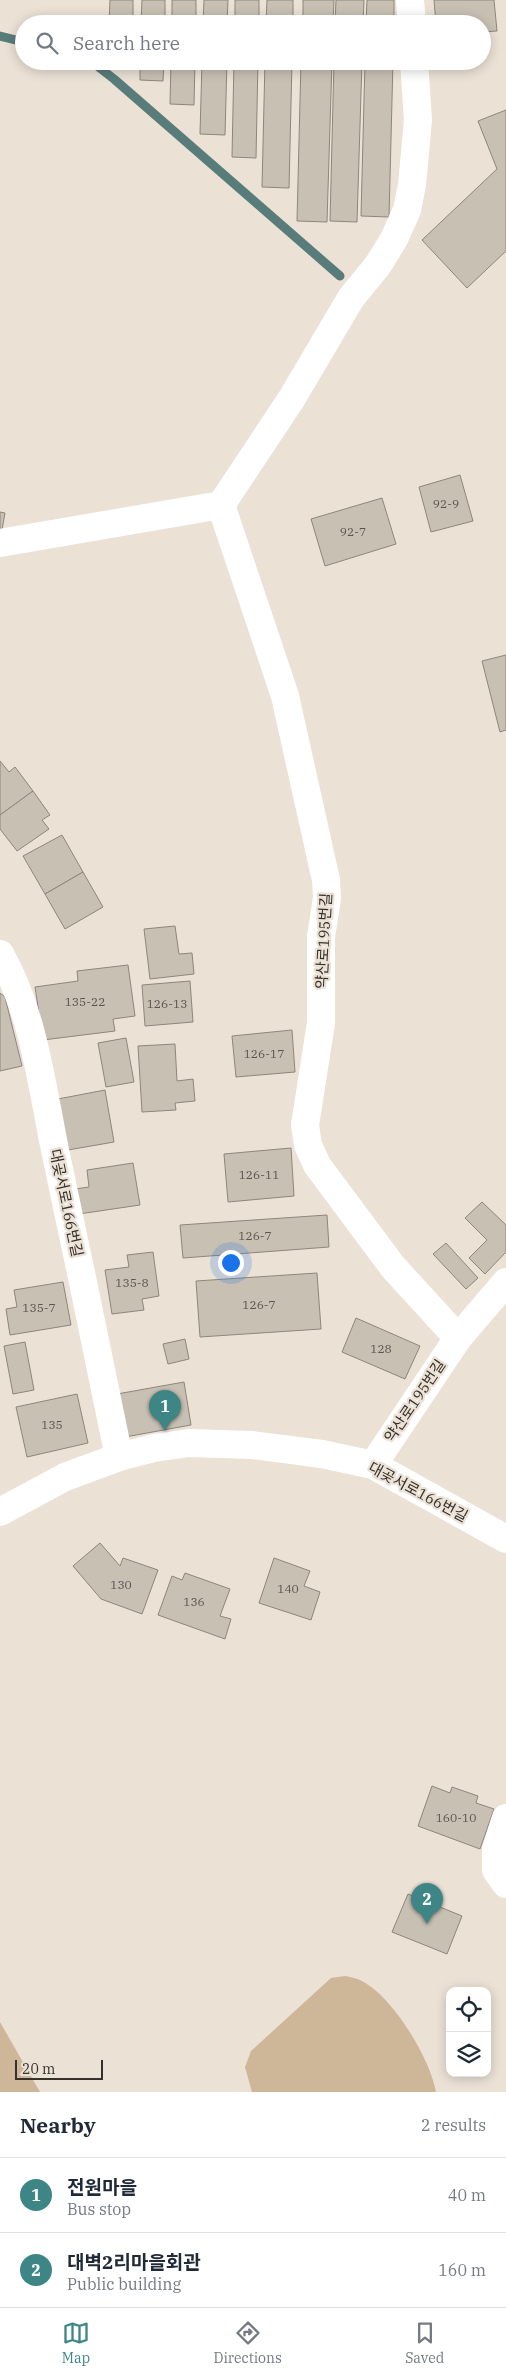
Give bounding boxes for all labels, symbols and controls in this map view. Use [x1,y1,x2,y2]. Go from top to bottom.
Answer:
search box [15,15,491,70]
icon: search [33,29,61,57]
text: Search here [73,31,180,55]
house number: 92-9 [433,496,459,511]
house number: 92-7 [340,524,366,539]
street label: 약산로195번길 [312,893,336,989]
house number: 135-22 [65,994,105,1009]
house number: 126-13 [147,996,187,1011]
house number: 126-17 [244,1046,284,1061]
street label: 대곶서로166번길 [46,1147,87,1259]
house number: 126-11 [239,1167,279,1182]
house number: 126-7 [238,1228,272,1243]
your location [218,1250,244,1276]
house number: 135-8 [115,1275,149,1290]
house number: 126-7 [242,1297,276,1312]
house number: 135-7 [22,1300,56,1315]
house number: 128 [370,1341,392,1356]
street label: 약산로195번길 [380,1356,449,1446]
pin: 1 [149,1390,181,1431]
house number: 135 [41,1417,63,1432]
street label: 대곶서로166번길 [365,1457,471,1526]
house number: 130 [110,1577,132,1592]
house number: 140 [277,1581,299,1596]
house number: 136 [183,1594,205,1609]
house number: 160-10 [436,1810,476,1825]
pin: 2 [411,1883,443,1924]
map controls [446,1987,491,2077]
button: locate [446,1987,491,2032]
button: layers [446,2032,491,2077]
scale bar [15,2057,102,2080]
text: 20 m [22,2060,55,2078]
text: Nearby [20,2111,96,2139]
text: 2 results [421,2115,486,2135]
text: 전원마을 [67,2175,137,2199]
text: 1 [31,2185,41,2205]
text: 40 m [448,2185,486,2205]
text: Bus stop [67,2199,131,2219]
text: 대벽2리마을회관 [67,2250,201,2274]
text: 2 [31,2260,41,2280]
text: 160 m [438,2260,486,2280]
text: Public building [67,2274,181,2294]
tab: Map [62,2319,90,2367]
tab: Directions [214,2319,282,2367]
tab: Saved [405,2319,444,2367]

